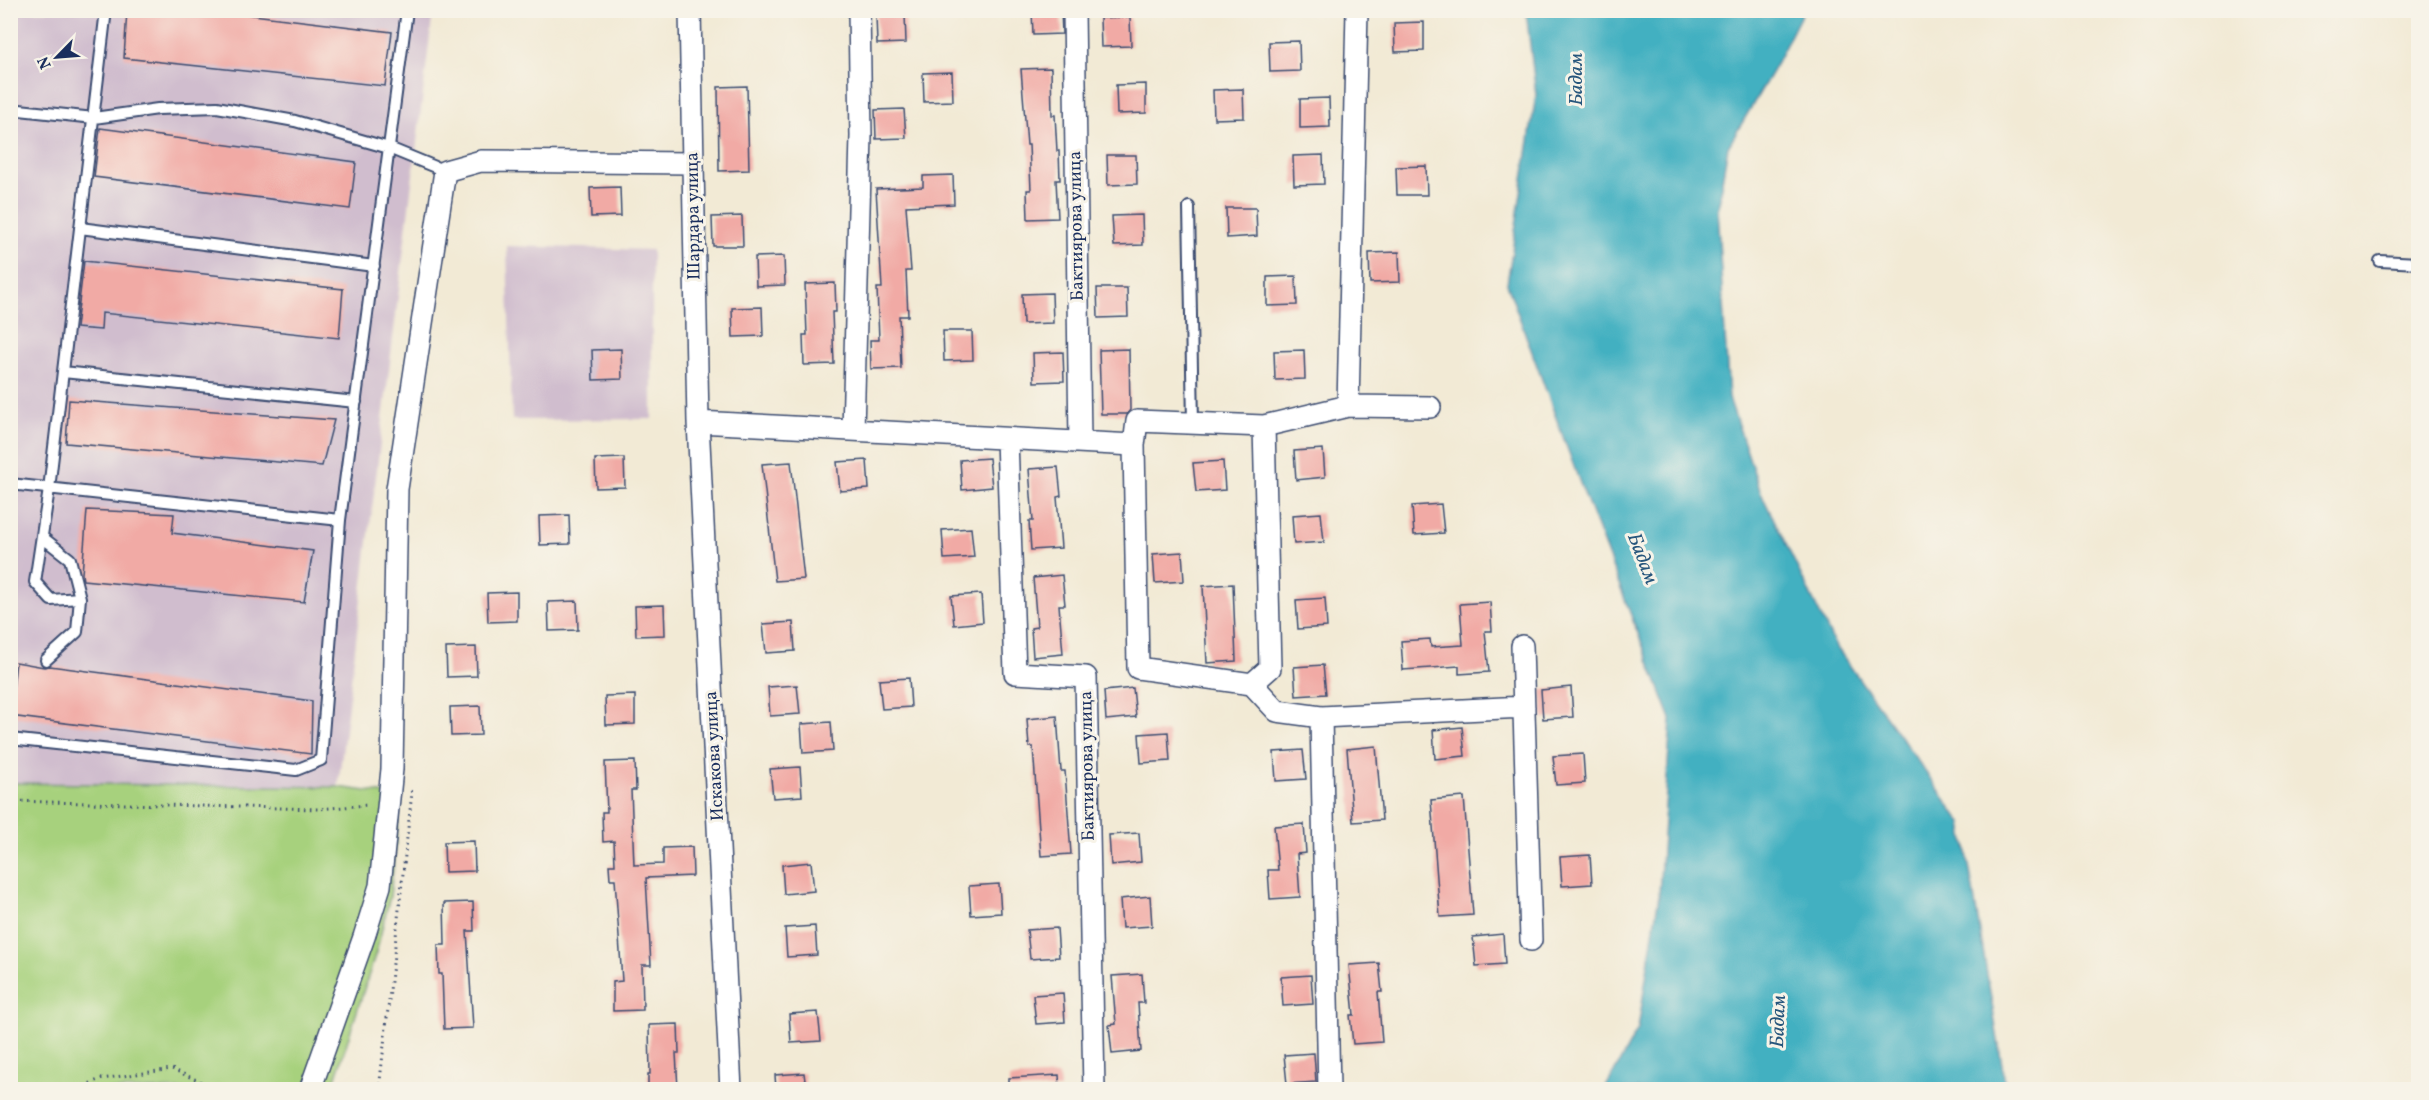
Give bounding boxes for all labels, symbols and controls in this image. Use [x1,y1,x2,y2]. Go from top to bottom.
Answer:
north arrow [27,27,87,87]
text: N [33,52,58,72]
water label: Бадам [1563,52,1591,106]
street label: Бактиярова улица [1063,151,1091,301]
street label: Шардара улица [680,152,708,280]
water label: Бадам [1619,529,1665,589]
street label: Искакова улица [699,690,731,822]
street label: Бактиярова улица [1074,691,1102,841]
water label: Бадам [1764,994,1794,1048]

